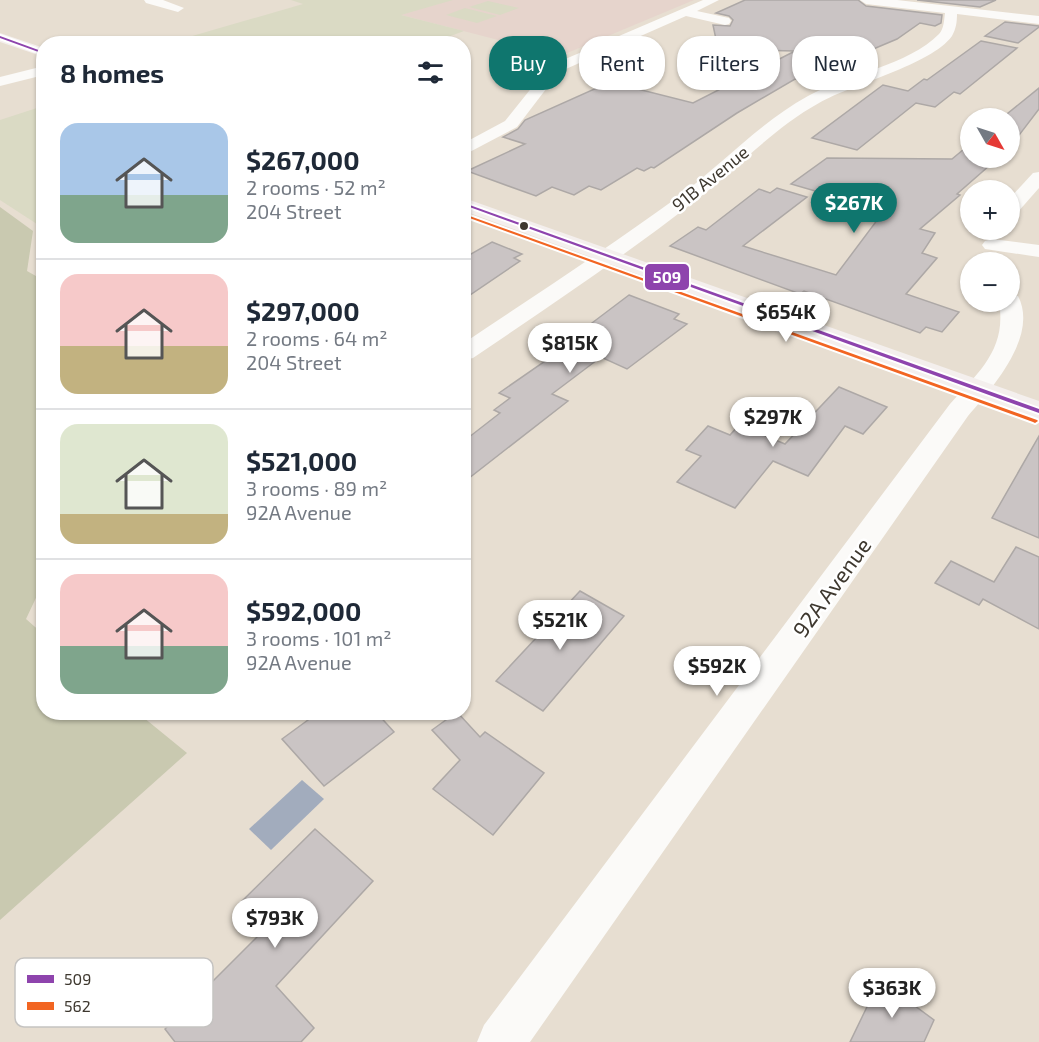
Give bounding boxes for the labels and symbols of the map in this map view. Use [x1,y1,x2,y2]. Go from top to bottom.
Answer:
north arrow [960,108,1020,168]
street label: 91B Avenue [667,140,753,216]
pin: $267K [812,183,896,234]
unlabelled marker [518,220,530,232]
line badge: 509 [644,263,690,291]
text: 509 [653,267,681,286]
pin: $654K [744,292,828,343]
pin: $815K [528,323,612,374]
pin: $297K [731,397,815,448]
street label: 92A Avenue [786,532,876,642]
pin: $521K [518,600,602,651]
pin: $592K [675,646,759,697]
pin: $793K [233,898,317,949]
legend [15,958,213,1027]
pin: $363K [850,968,934,1019]
text: 509 [64,969,91,988]
text: 562 [64,996,91,1015]

